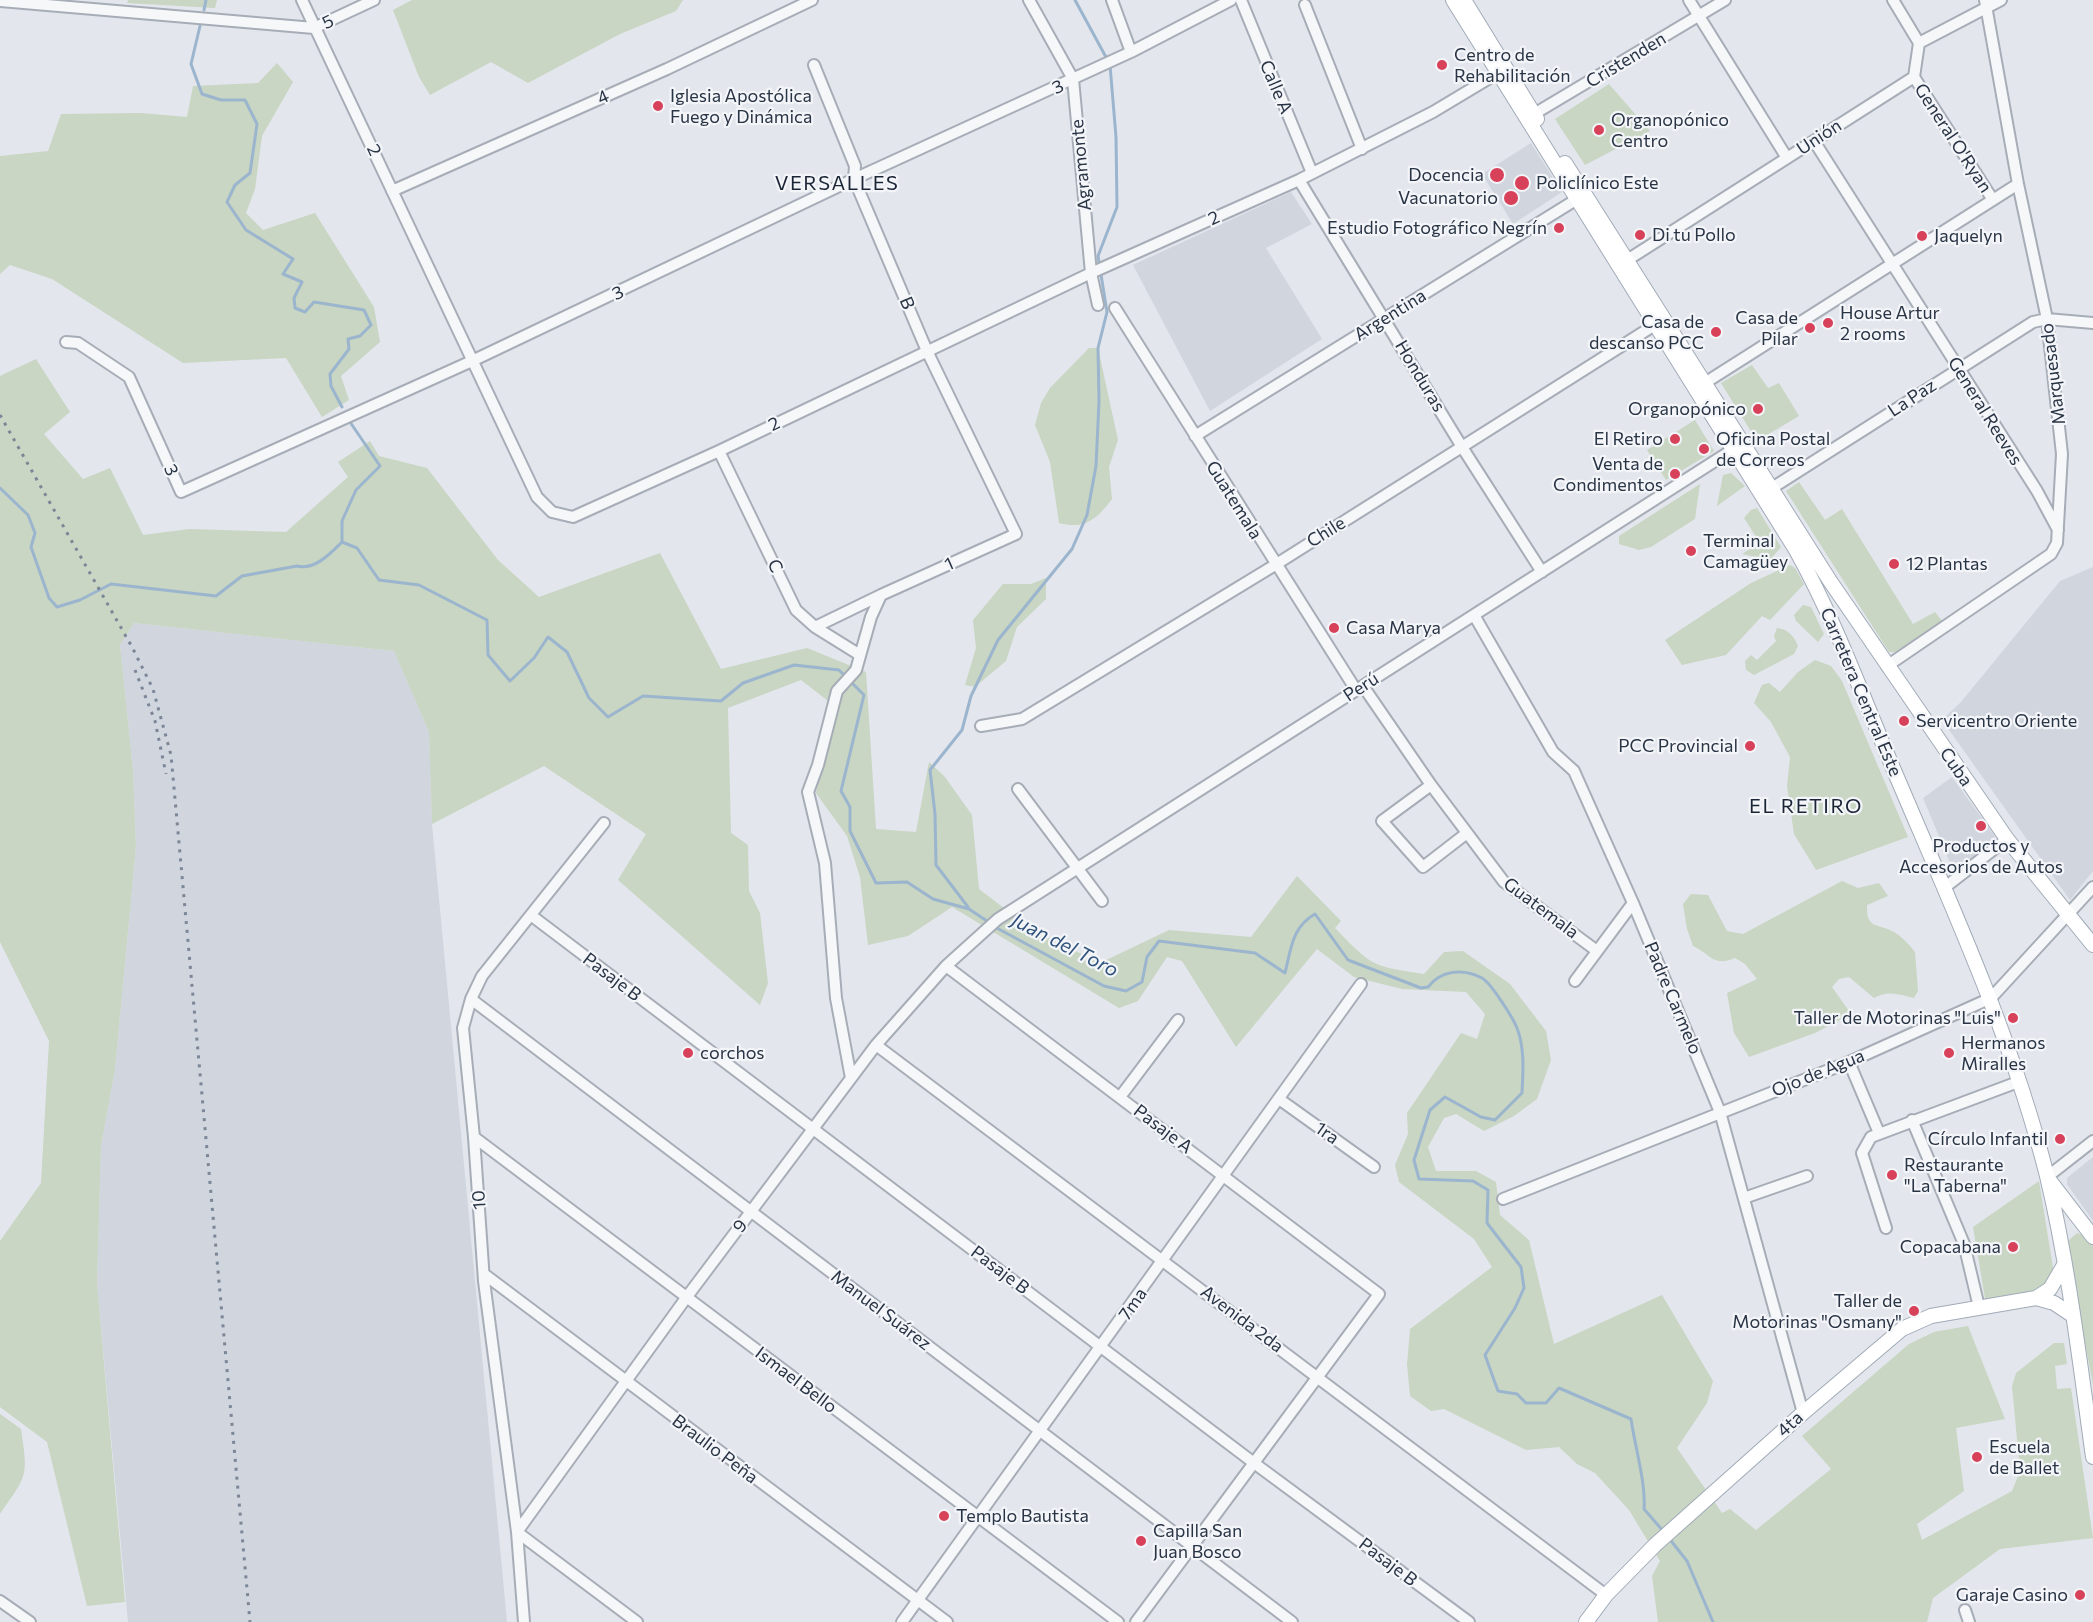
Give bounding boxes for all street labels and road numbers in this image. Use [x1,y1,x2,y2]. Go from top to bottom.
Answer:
street label: 5 [319,10,337,34]
street label: Cristenden [1582,28,1670,92]
street label: Calle A [1255,57,1297,117]
street label: 3 [1049,75,1067,99]
street label: General O'Ryan [1910,79,1996,197]
street label: 4 [594,85,612,109]
street label: Unión [1793,115,1845,159]
street label: Agramonte [1066,118,1096,212]
street label: 2 [362,141,386,159]
street label: 2 [1205,206,1223,230]
street label: 3 [609,281,627,305]
street label: Argentina [1350,284,1430,346]
street label: B [895,293,919,313]
street label: Marquesado [2036,322,2070,426]
street label: Honduras [1390,336,1450,416]
street label: General Reeves [1943,353,2027,469]
street label: La Paz [1884,375,1940,421]
street label: 2 [765,412,783,436]
street label: Guatemala [1201,457,1267,543]
street label: 3 [159,461,183,479]
street label: Chile [1303,512,1349,552]
street label: 1 [941,553,957,575]
street label: C [763,556,787,576]
street label: Carretera Central Este [1816,604,1906,780]
street label: Perú [1339,668,1383,706]
street label: Cuba [1935,743,1977,791]
street label: Guatemala [1499,873,1583,943]
street label: Padre Carmelo [1640,938,1706,1058]
street label: Pasaje B [579,948,645,1006]
street label: Ojo de Agua [1768,1045,1868,1101]
street label: Pasaje A [1129,1100,1197,1158]
street label: 1ra [1311,1117,1343,1149]
street label: 10 [468,1190,490,1210]
street label: 9 [728,1215,752,1237]
street label: Pasaje B [967,1241,1033,1299]
street label: Manuel Suárez [827,1265,935,1355]
street label: Avenida 2da [1196,1281,1288,1357]
street label: 7ma [1114,1284,1152,1324]
street label: Ismael Bello [751,1342,841,1418]
street label: 4ta [1773,1407,1807,1441]
street label: Braulio Peña [668,1410,762,1488]
street label: Pasaje B [1355,1533,1421,1591]

